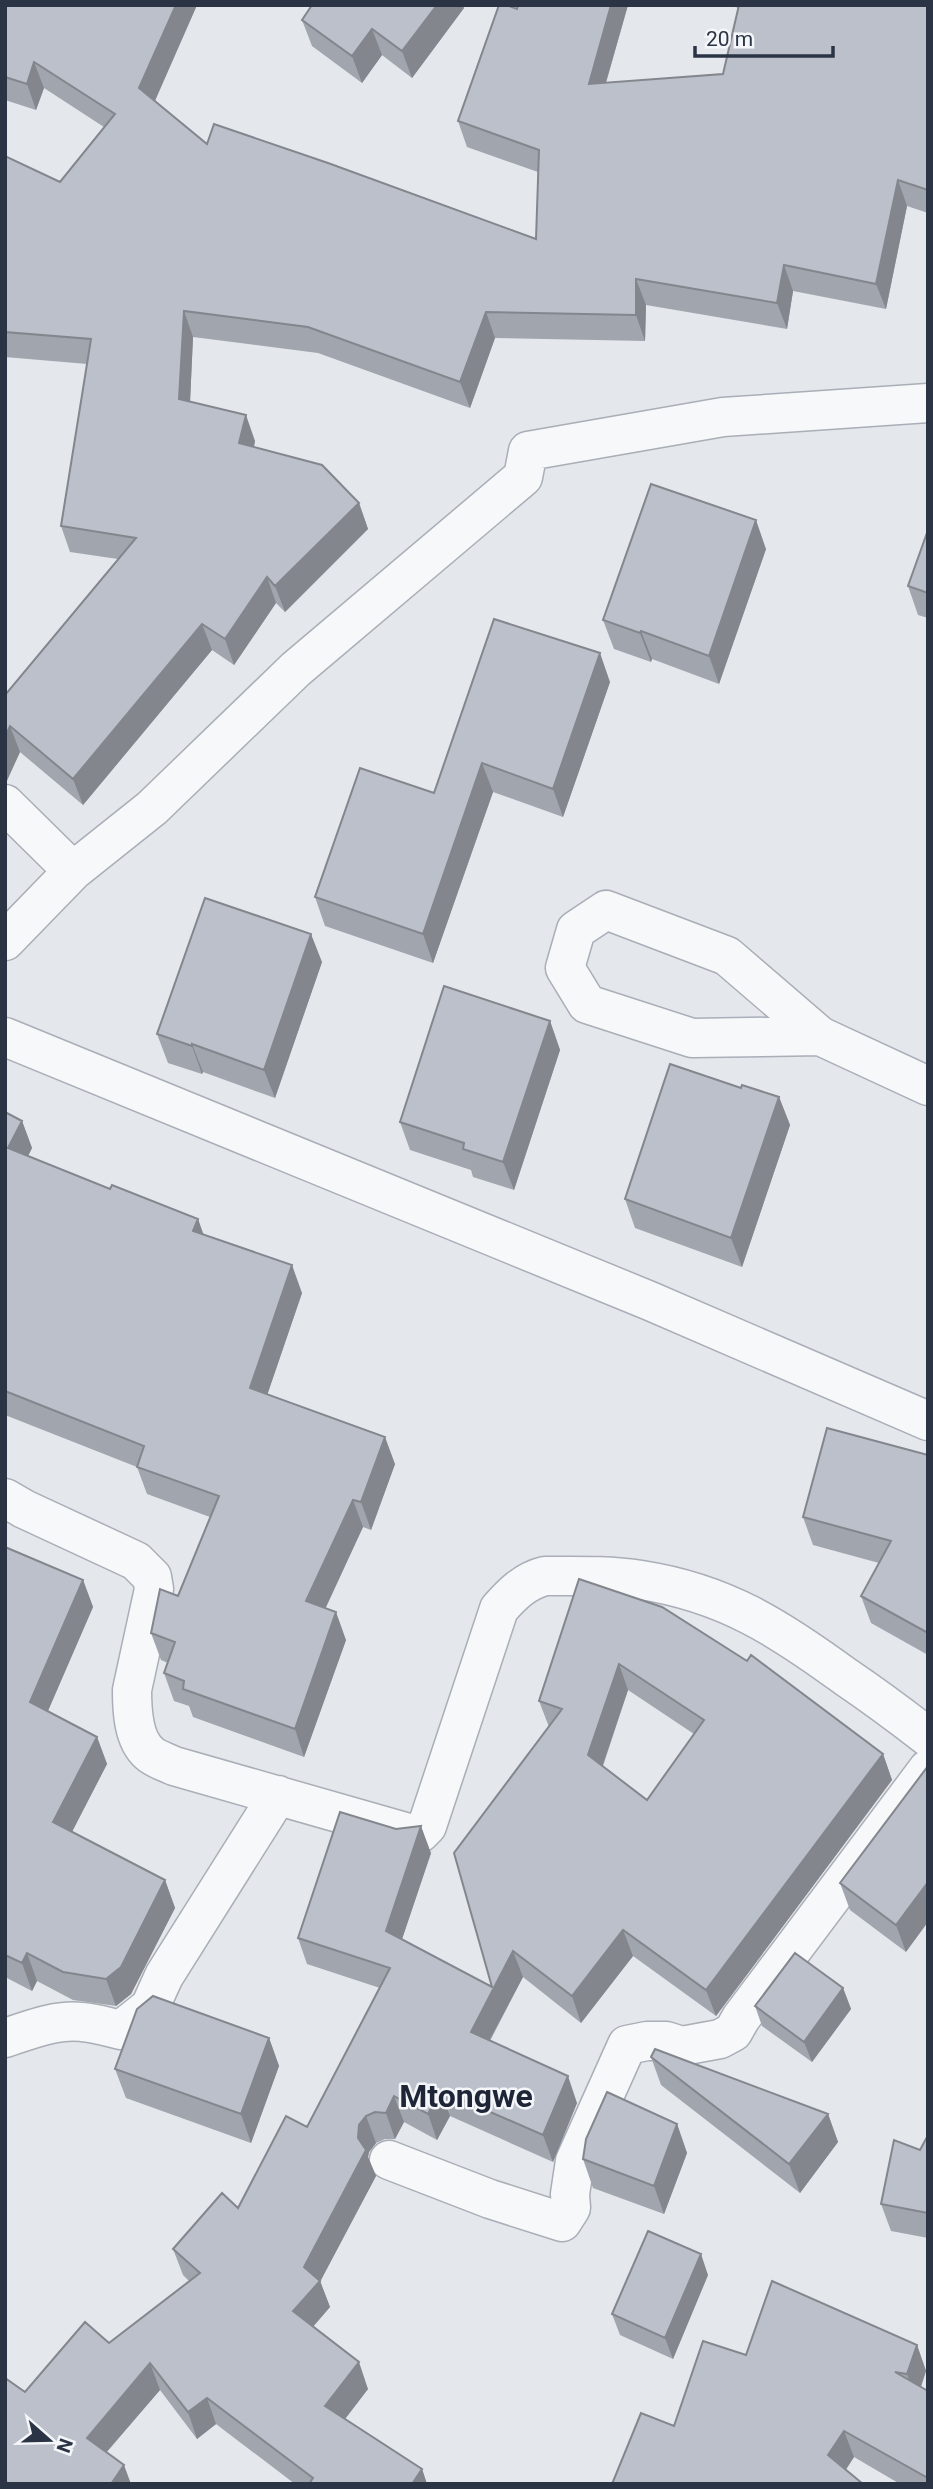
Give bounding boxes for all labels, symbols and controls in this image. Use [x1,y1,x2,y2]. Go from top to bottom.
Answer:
scale bar [695,14,833,58]
text: 20 m [706,27,753,51]
district label: Mtongwe [399,2077,533,2115]
north arrow [14,2405,84,2475]
text: N [51,2435,78,2456]

